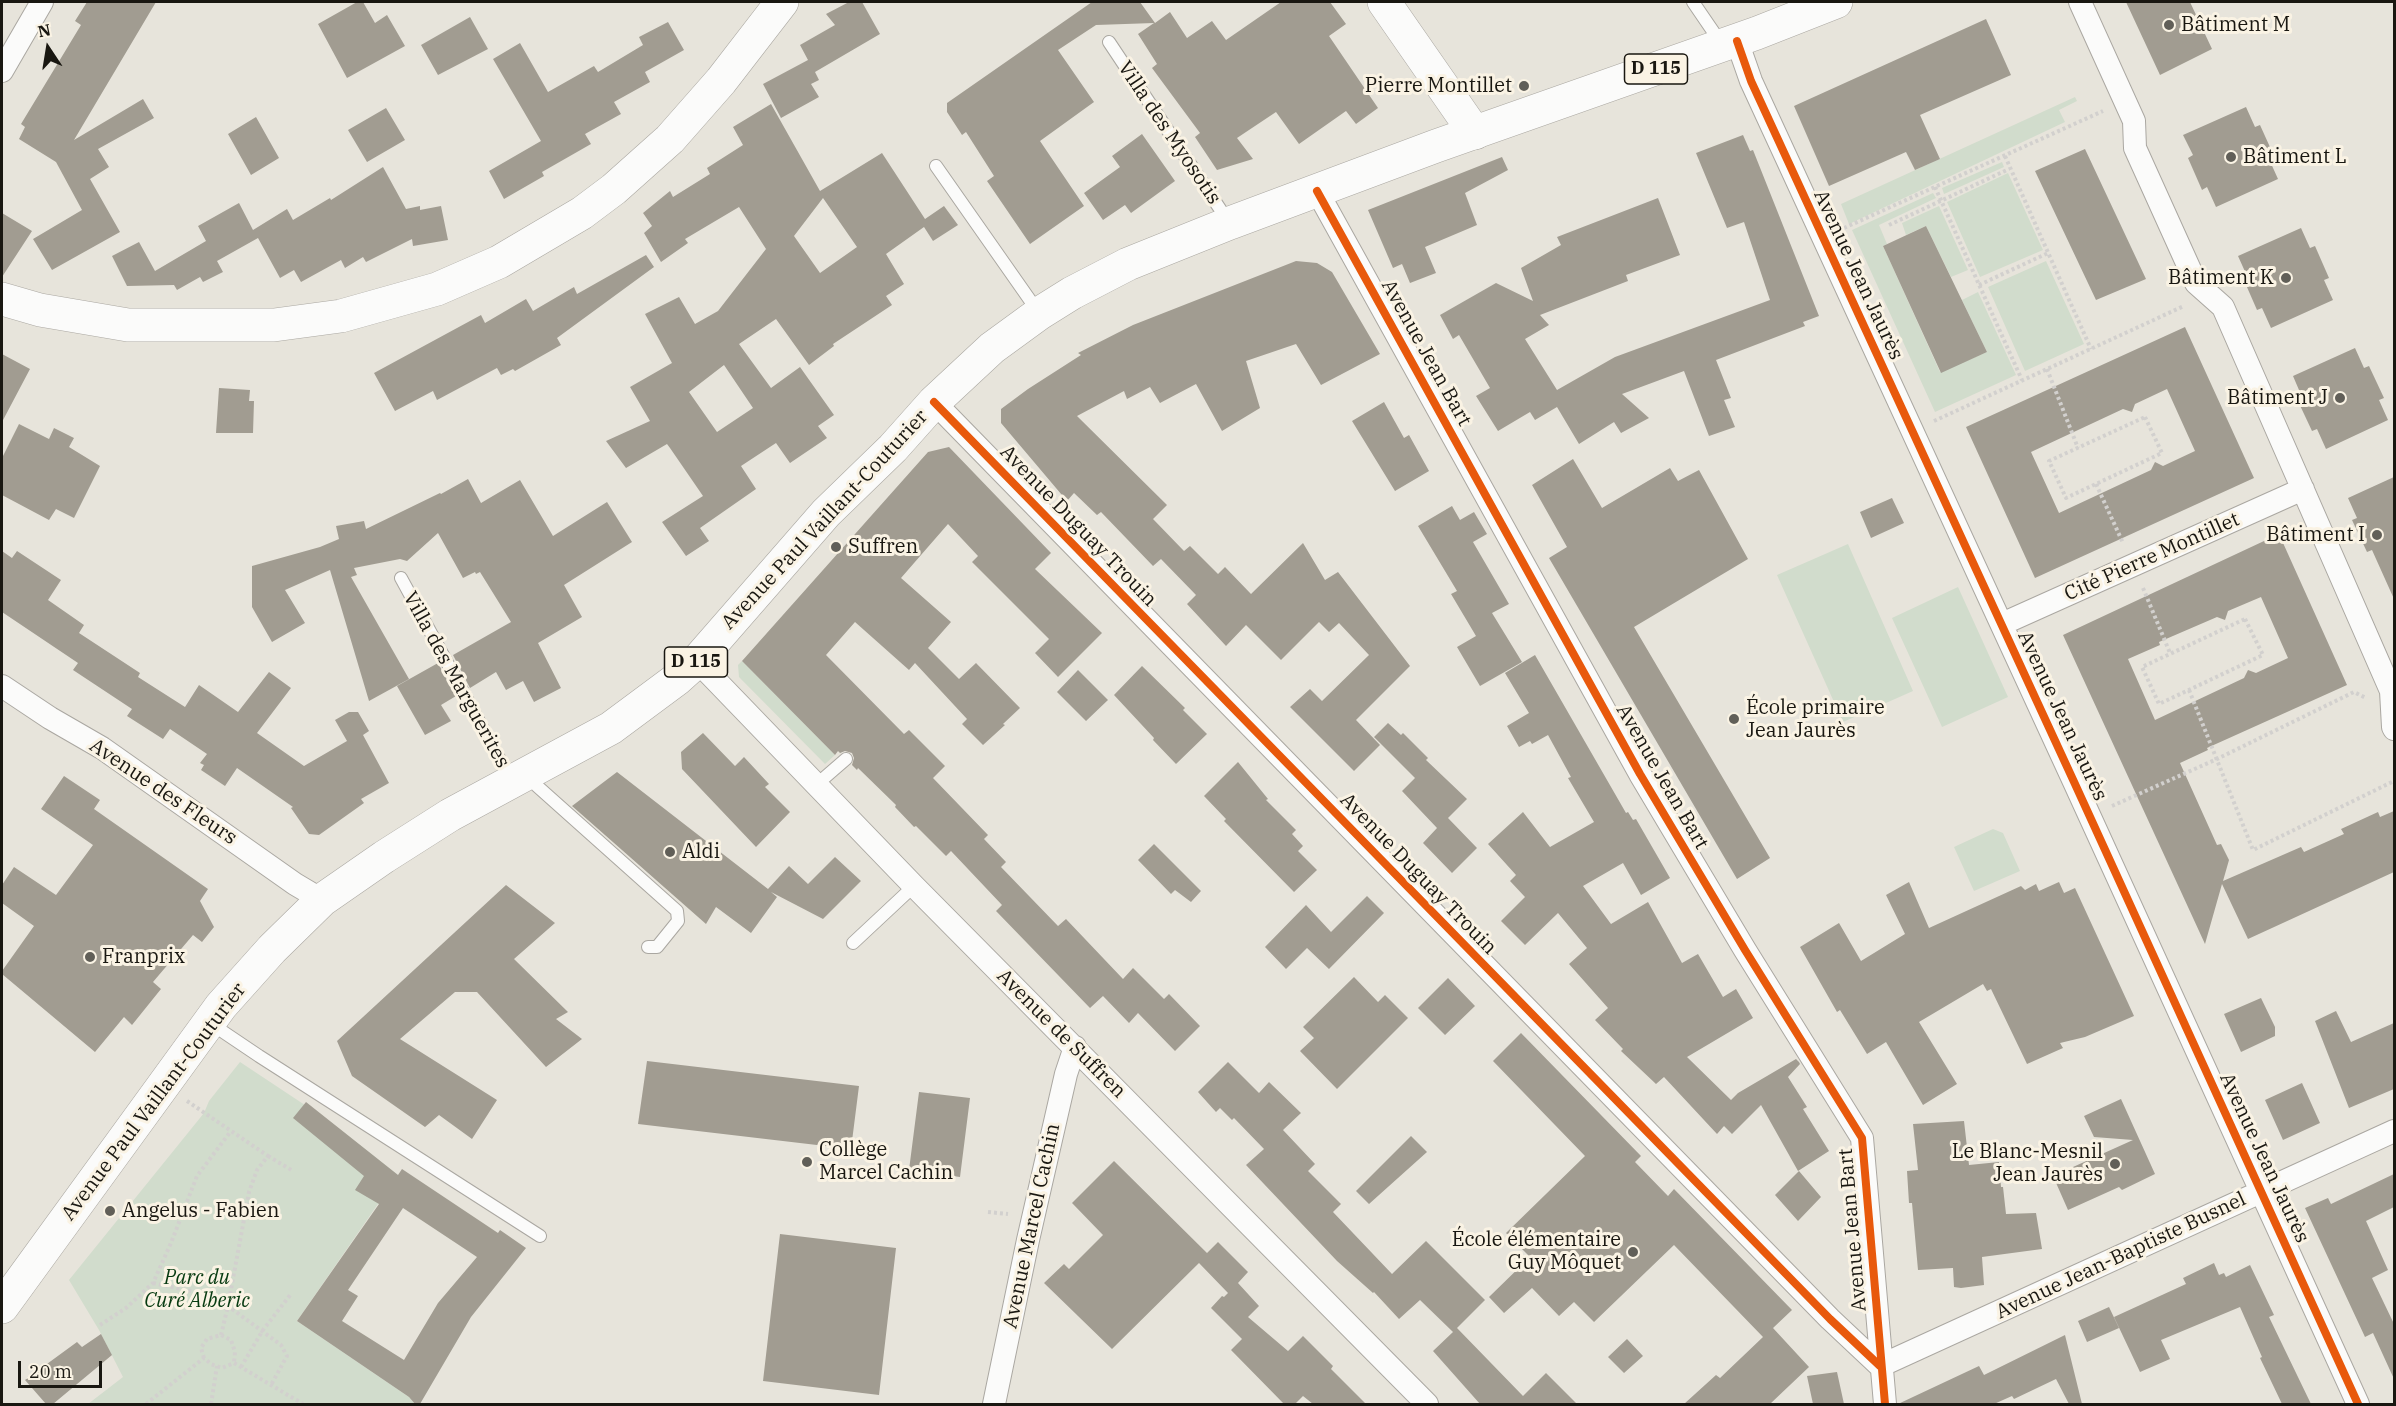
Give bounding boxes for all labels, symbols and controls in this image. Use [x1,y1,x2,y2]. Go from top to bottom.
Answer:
place label: Bâtiment M [2181,13,2290,37]
north arrow [18,18,78,78]
marker: Bâtiment M [2162,18,2176,32]
text: N [36,19,53,41]
road number: D 115 [1624,54,1688,84]
street label: Villa des Myosotis [1112,57,1226,209]
place label: Pierre Montillet [1365,74,1512,98]
marker: Pierre Montillet [1517,79,1531,93]
place label: Bâtiment L [2243,145,2347,169]
marker: Bâtiment L [2224,150,2238,164]
street label: Avenue Jean Jaurès [1808,186,1908,364]
place label: Bâtiment K [2168,266,2274,290]
marker: Bâtiment K [2279,271,2293,285]
street label: Avenue Jean Bart [1376,276,1476,430]
place label: Bâtiment J [2227,386,2328,410]
marker: Bâtiment J [2333,391,2347,405]
street label: Avenue Paul Vaillant-Couturier [717,405,933,635]
street label: Avenue Duguay Trouin [995,440,1161,612]
street label: Cité Pierre Montillet [2061,508,2243,606]
place label: Bâtiment I [2266,523,2365,547]
marker: Bâtiment I [2370,528,2384,542]
place label: Suffren [848,535,918,559]
marker: Suffren [829,540,843,554]
street label: Villa des Marguerites [398,588,514,772]
street label: Avenue Jean Jaurès [2012,627,2112,805]
road number: D 115 [664,647,728,677]
place label: École primaire Jean Jaurès [1746,696,1885,743]
street label: Avenue Jean Bart [1611,700,1713,854]
marker: École primaire Jean Jaurès [1727,712,1741,726]
street label: Avenue des Fleurs [85,734,241,850]
street label: Avenue Duguay Trouin [1335,788,1501,960]
place label: Aldi [682,840,720,864]
marker: Aldi [663,845,677,859]
place label: Franprix [102,945,185,969]
marker: Franprix [83,950,97,964]
street label: Avenue de Suffren [991,964,1131,1104]
street label: Avenue Paul Vaillant-Couturier [57,978,251,1226]
street label: Avenue Jean Jaurès [2214,1069,2314,1247]
street label: Avenue Marcel Cachin [999,1121,1065,1331]
place label: Collège Marcel Cachin [819,1138,953,1185]
place label: Le Blanc-Mesnil Jean Jaurès [1952,1140,2103,1187]
street label: Avenue Jean Bart [1834,1147,1872,1313]
marker: Collège Marcel Cachin [800,1155,814,1169]
marker: Le Blanc-Mesnil Jean Jaurès [2108,1157,2122,1171]
street label: Avenue Jean-Baptiste Busnel [1992,1187,2250,1325]
place label: Angelus - Fabien [122,1199,279,1223]
marker: Angelus - Fabien [103,1204,117,1218]
place label: École élémentaire Guy Môquet [1452,1228,1621,1275]
marker: École élémentaire Guy Môquet [1626,1245,1640,1259]
park label: Parc du Curé Alberic [144,1266,250,1313]
scale bar [21,1349,105,1387]
text: 20 m [29,1360,72,1383]

